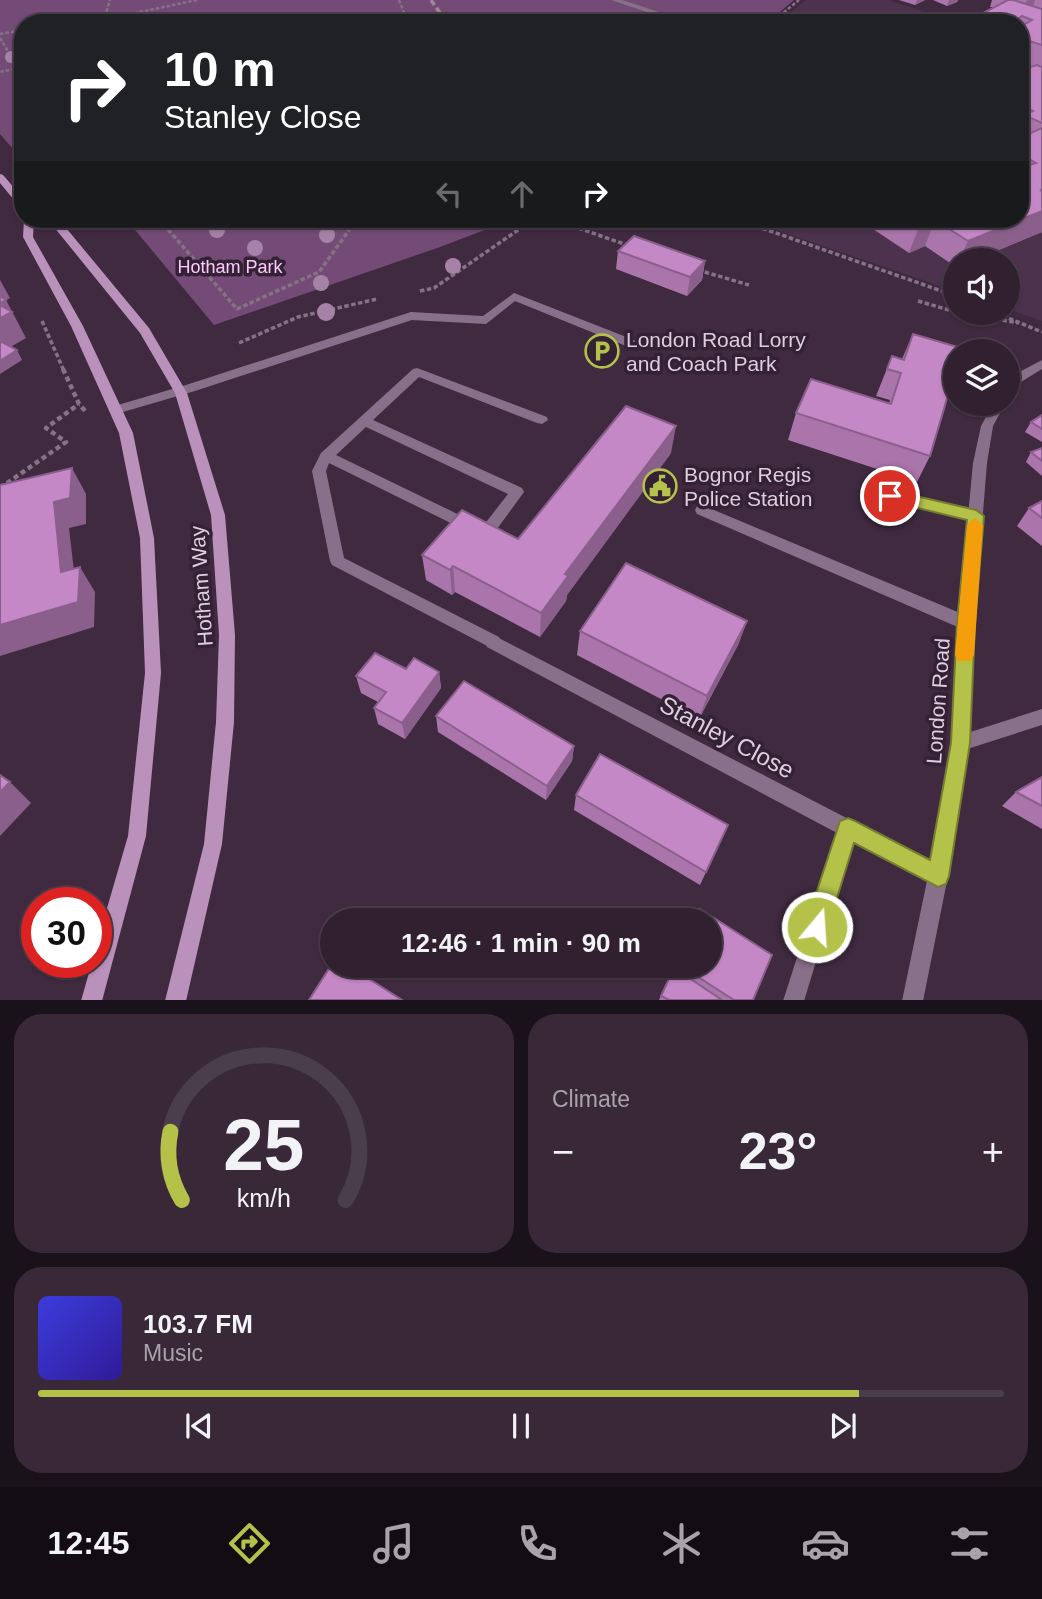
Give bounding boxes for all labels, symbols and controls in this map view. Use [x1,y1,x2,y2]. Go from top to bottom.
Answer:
icon: right [49,42,140,133]
text: 10 m [164,42,276,96]
text: Stanley Close [164,99,361,135]
icon: left [430,175,468,213]
icon: ahead [503,175,541,213]
icon: right [576,175,614,213]
map controls [943,248,1020,416]
button: sound [943,248,1020,325]
park label: Hotham Park [177,257,284,277]
place label: London Road Lorry and Coach Park [626,328,806,375]
parking icon: London Road Lorry and Coach Park [583,332,621,370]
button: layers [943,339,1020,416]
place label: Bognor Regis Police Station [684,463,812,510]
pin [860,466,920,526]
public building icon: Bognor Regis Police Station [641,467,679,505]
icon: arrive [871,477,909,515]
street label: Hotham Way [185,525,217,647]
street label: London Road [922,637,954,765]
street label: Stanley Close [655,690,799,784]
speed limit sign: 30 [21,887,112,978]
position arrow [780,890,854,964]
text: 12:46 · 1 min · 90 m [401,928,641,958]
text: Climate [552,1086,630,1112]
text: 25 [224,1104,304,1185]
text: 23° [739,1122,817,1180]
text: − [552,1131,574,1173]
text: + [982,1131,1004,1173]
text: km/h [237,1183,291,1211]
text: 103.7 FM [143,1309,253,1339]
text: Music [143,1340,203,1366]
icon: previous [180,1407,218,1445]
icon: pause [502,1407,540,1445]
icon: next [824,1407,862,1445]
icon: directions [225,1519,274,1568]
icon: music [369,1519,418,1568]
icon: phone [513,1519,562,1568]
icon: climate [657,1519,706,1568]
icon: car [801,1519,850,1568]
icon: filters [945,1519,994,1568]
text: 12:45 [48,1525,129,1561]

